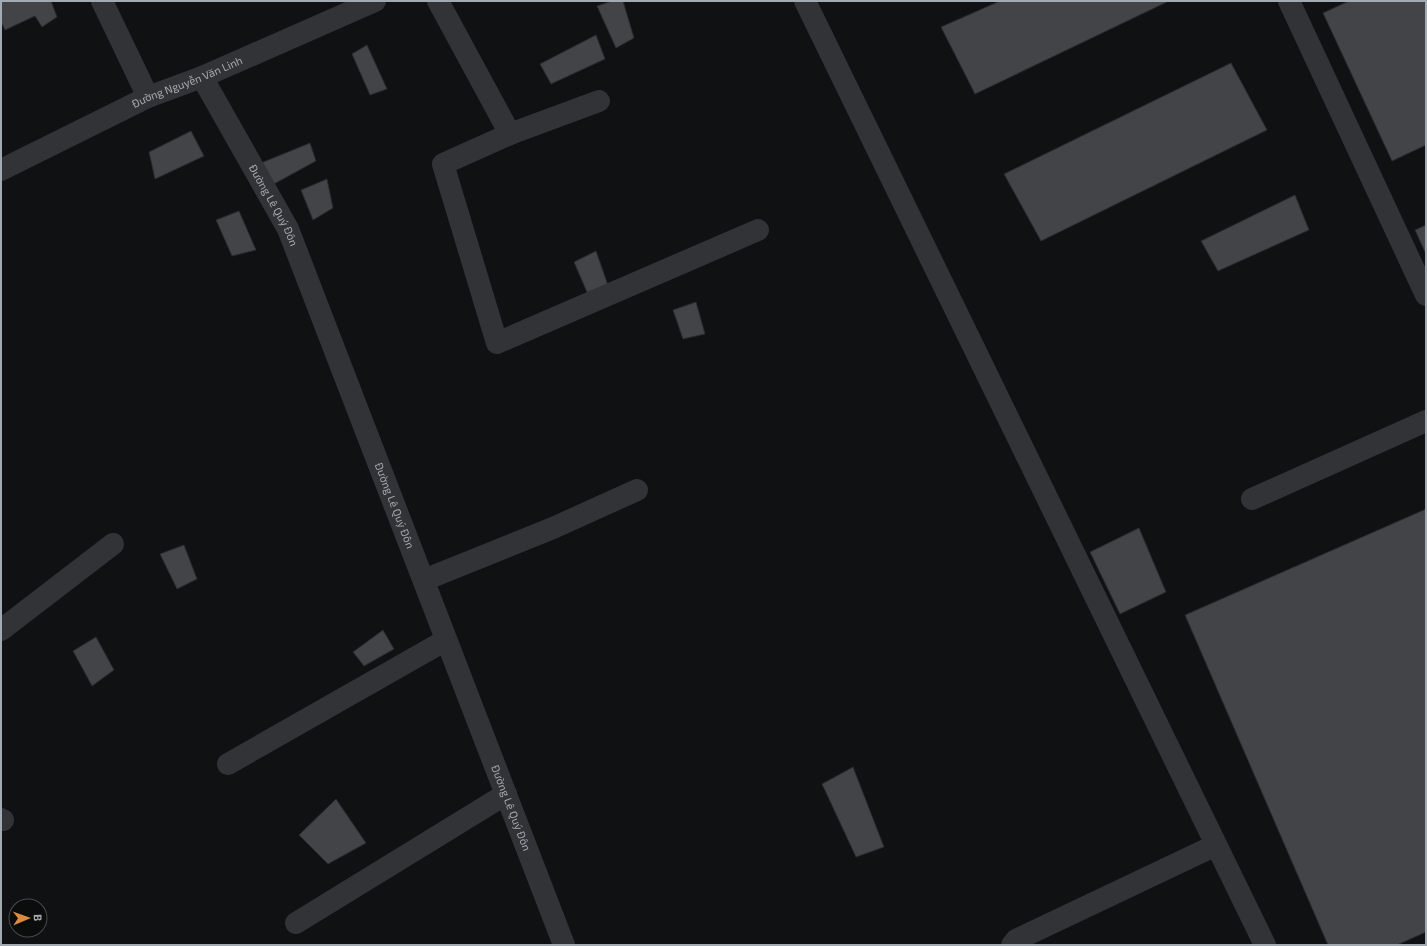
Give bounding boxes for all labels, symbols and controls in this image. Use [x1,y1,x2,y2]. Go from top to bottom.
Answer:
street label: Đường Nguyễn Văn Linh [129,53,244,110]
street label: Đường Lê Quý Đôn [247,162,301,248]
street label: Đường Lê Quý Đôn [373,461,417,550]
street label: Đường Lê Quý Đôn [489,763,534,852]
north arrow [8,898,48,938]
text: B [32,914,45,921]

